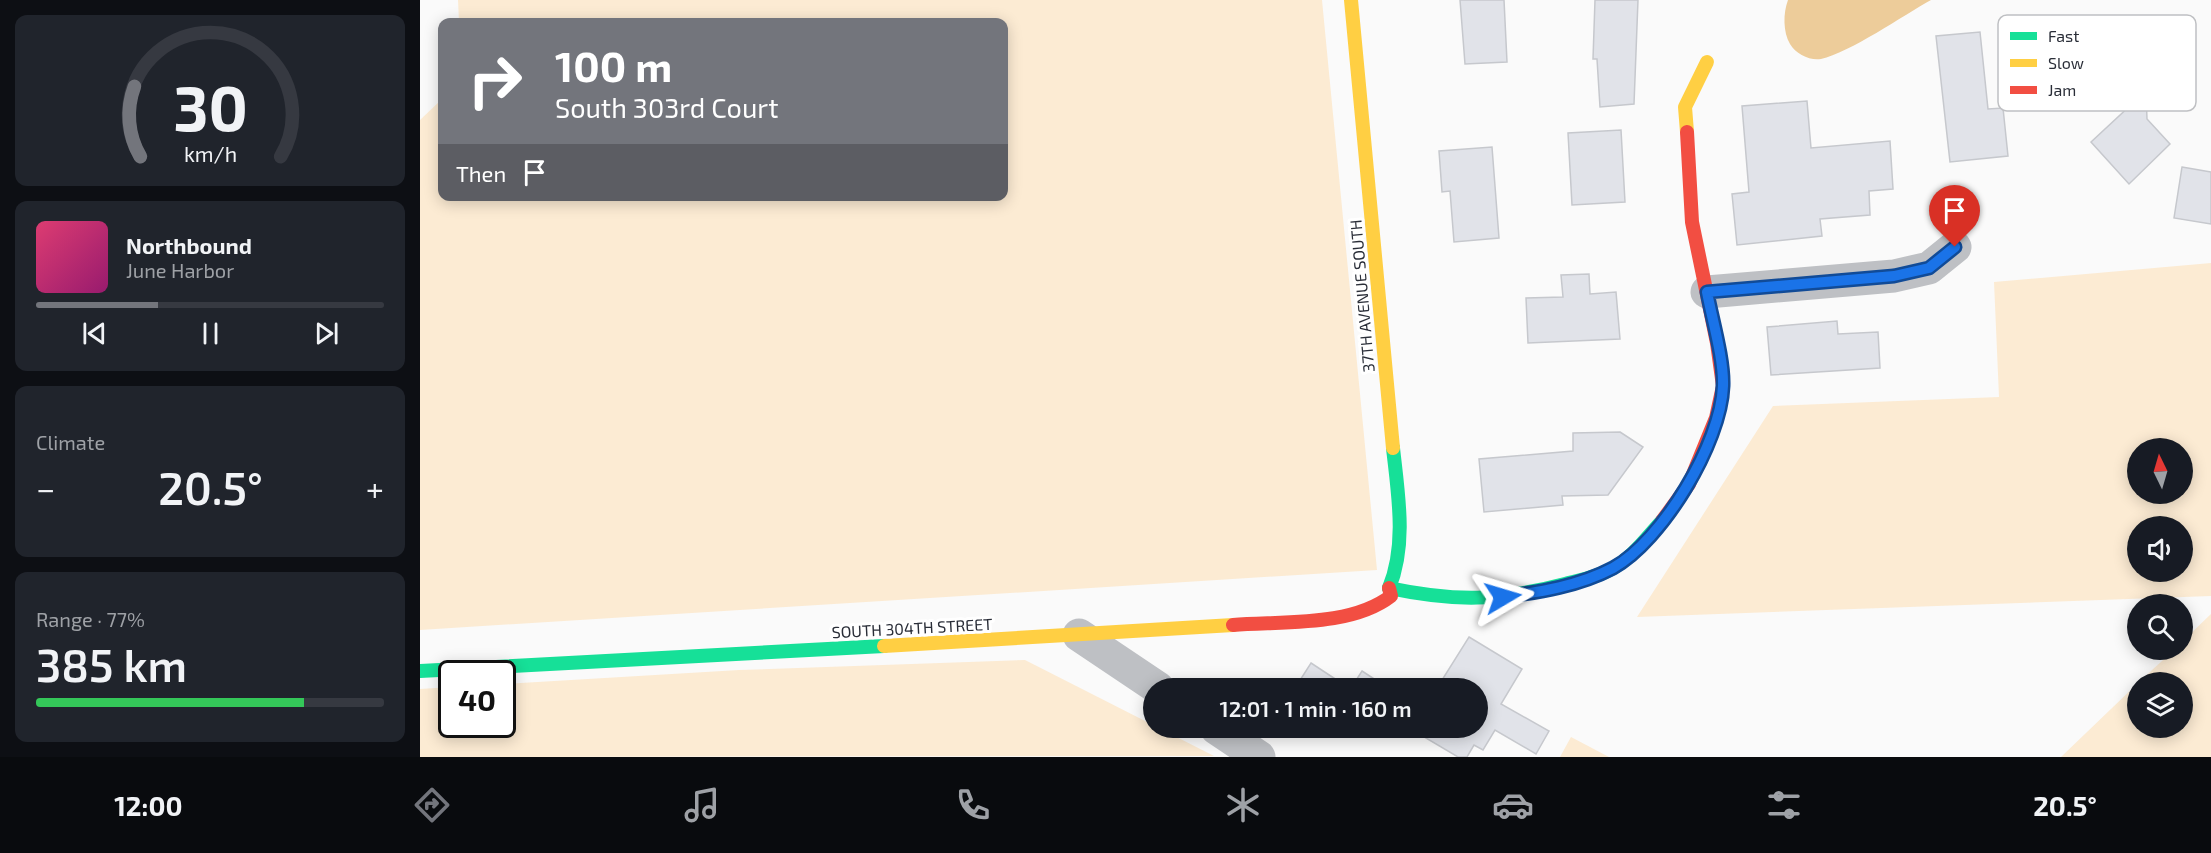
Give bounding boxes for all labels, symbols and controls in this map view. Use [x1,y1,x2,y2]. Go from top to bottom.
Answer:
legend [1998,15,2196,111]
text: Fast [2048,26,2079,45]
text: 100 m [555,40,672,90]
icon: right [456,42,534,120]
text: Slow [2048,53,2084,72]
text: 30 [173,69,247,144]
text: Jam [2048,80,2076,99]
text: South 303rd Court [555,91,778,123]
text: km/h [183,142,237,167]
icon: arrive [518,156,551,189]
text: Then [456,160,506,186]
pin [1929,185,1980,247]
icon: arrive [1938,194,1971,227]
street label: 37TH AVENUE SOUTH [1345,219,1378,373]
text: Northbound [126,232,252,258]
text: June Harbor [126,258,234,282]
icon: previous [78,317,111,350]
icon: pause [194,317,227,350]
icon: next [310,317,343,350]
text: Climate [36,430,105,454]
north arrow [2127,438,2193,504]
map controls [2127,438,2193,738]
text: 20.5° [158,460,263,514]
text: − [36,468,55,508]
text: + [366,468,384,508]
button: sound [2127,516,2193,582]
position arrow [1471,565,1535,629]
button: search [2127,594,2193,660]
text: Range · 77% [36,607,145,631]
street label: SOUTH 304TH STREET [831,614,993,641]
text: 385 km [36,637,187,691]
speed limit sign: 40 [438,660,516,738]
button: layers [2127,672,2193,738]
text: 12:01 · 1 min · 160 m [1219,695,1412,721]
icon: directions [411,784,453,826]
icon: music [681,784,723,826]
icon: phone [952,784,994,826]
icon: climate [1222,784,1264,826]
icon: car [1492,784,1534,826]
icon: filters [1763,784,1805,826]
text: 12:00 [114,789,183,821]
text: 20.5° [2033,789,2097,821]

